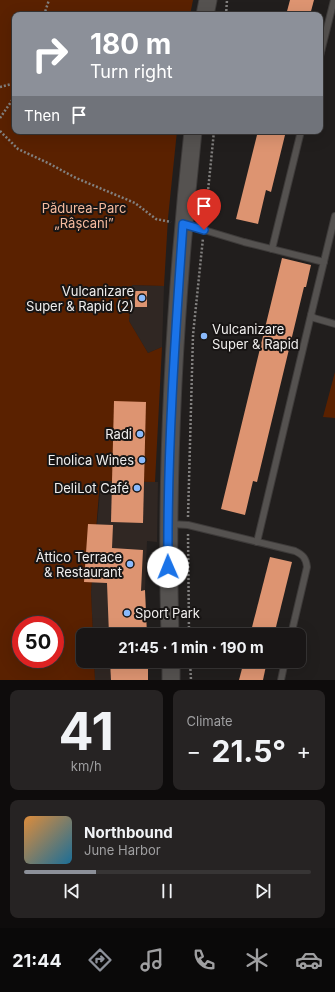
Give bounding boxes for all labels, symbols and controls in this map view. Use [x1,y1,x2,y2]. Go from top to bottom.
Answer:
text: 180 m [90,27,171,61]
icon: right [24,28,76,80]
text: Turn right [90,61,173,82]
icon: arrive [68,104,90,126]
text: Then [24,106,60,125]
pin [187,189,221,230]
icon: arrive [193,195,215,217]
park label: Pădurea-Parc „Râșcani” [42,200,126,231]
place label: Vulcanizare Super & Rapid (2) [26,283,134,314]
marker: Vulcanizare Super & Rapid (2) [137,293,147,303]
place label: Vulcanizare Super & Rapid [212,321,299,352]
marker: Vulcanizare Super & Rapid [199,331,209,341]
place label: Radi [105,426,132,442]
marker: Radi [135,429,145,439]
place label: Enolica Wines [48,452,134,468]
marker: Enolica Wines [137,455,147,465]
place label: DeliLot Café [54,480,129,496]
marker: DeliLot Café [132,483,142,493]
position arrow [147,546,189,588]
place label: Àttico Terrace & Restaurant [36,549,122,580]
marker: Àttico Terrace & Restaurant [125,559,135,569]
place label: Sport Park [135,605,200,621]
marker: Sport Park [122,608,132,618]
speed limit sign: 50 [12,616,64,668]
text: 21:45 · 1 min · 190 m [118,638,264,657]
text: 41 [58,700,114,763]
text: Climate [187,713,233,729]
text: 21.5° [212,733,286,769]
text: − [187,738,201,764]
text: + [296,738,311,764]
text: km/h [71,758,102,774]
text: Northbound [84,823,173,842]
text: June Harbor [84,842,161,858]
icon: previous [61,880,83,902]
icon: pause [156,880,178,902]
icon: next [252,880,274,902]
icon: directions [86,946,114,974]
icon: music [138,946,166,974]
icon: phone [190,946,218,974]
icon: climate [243,946,271,974]
icon: car [295,946,323,974]
text: 21:44 [12,950,62,971]

